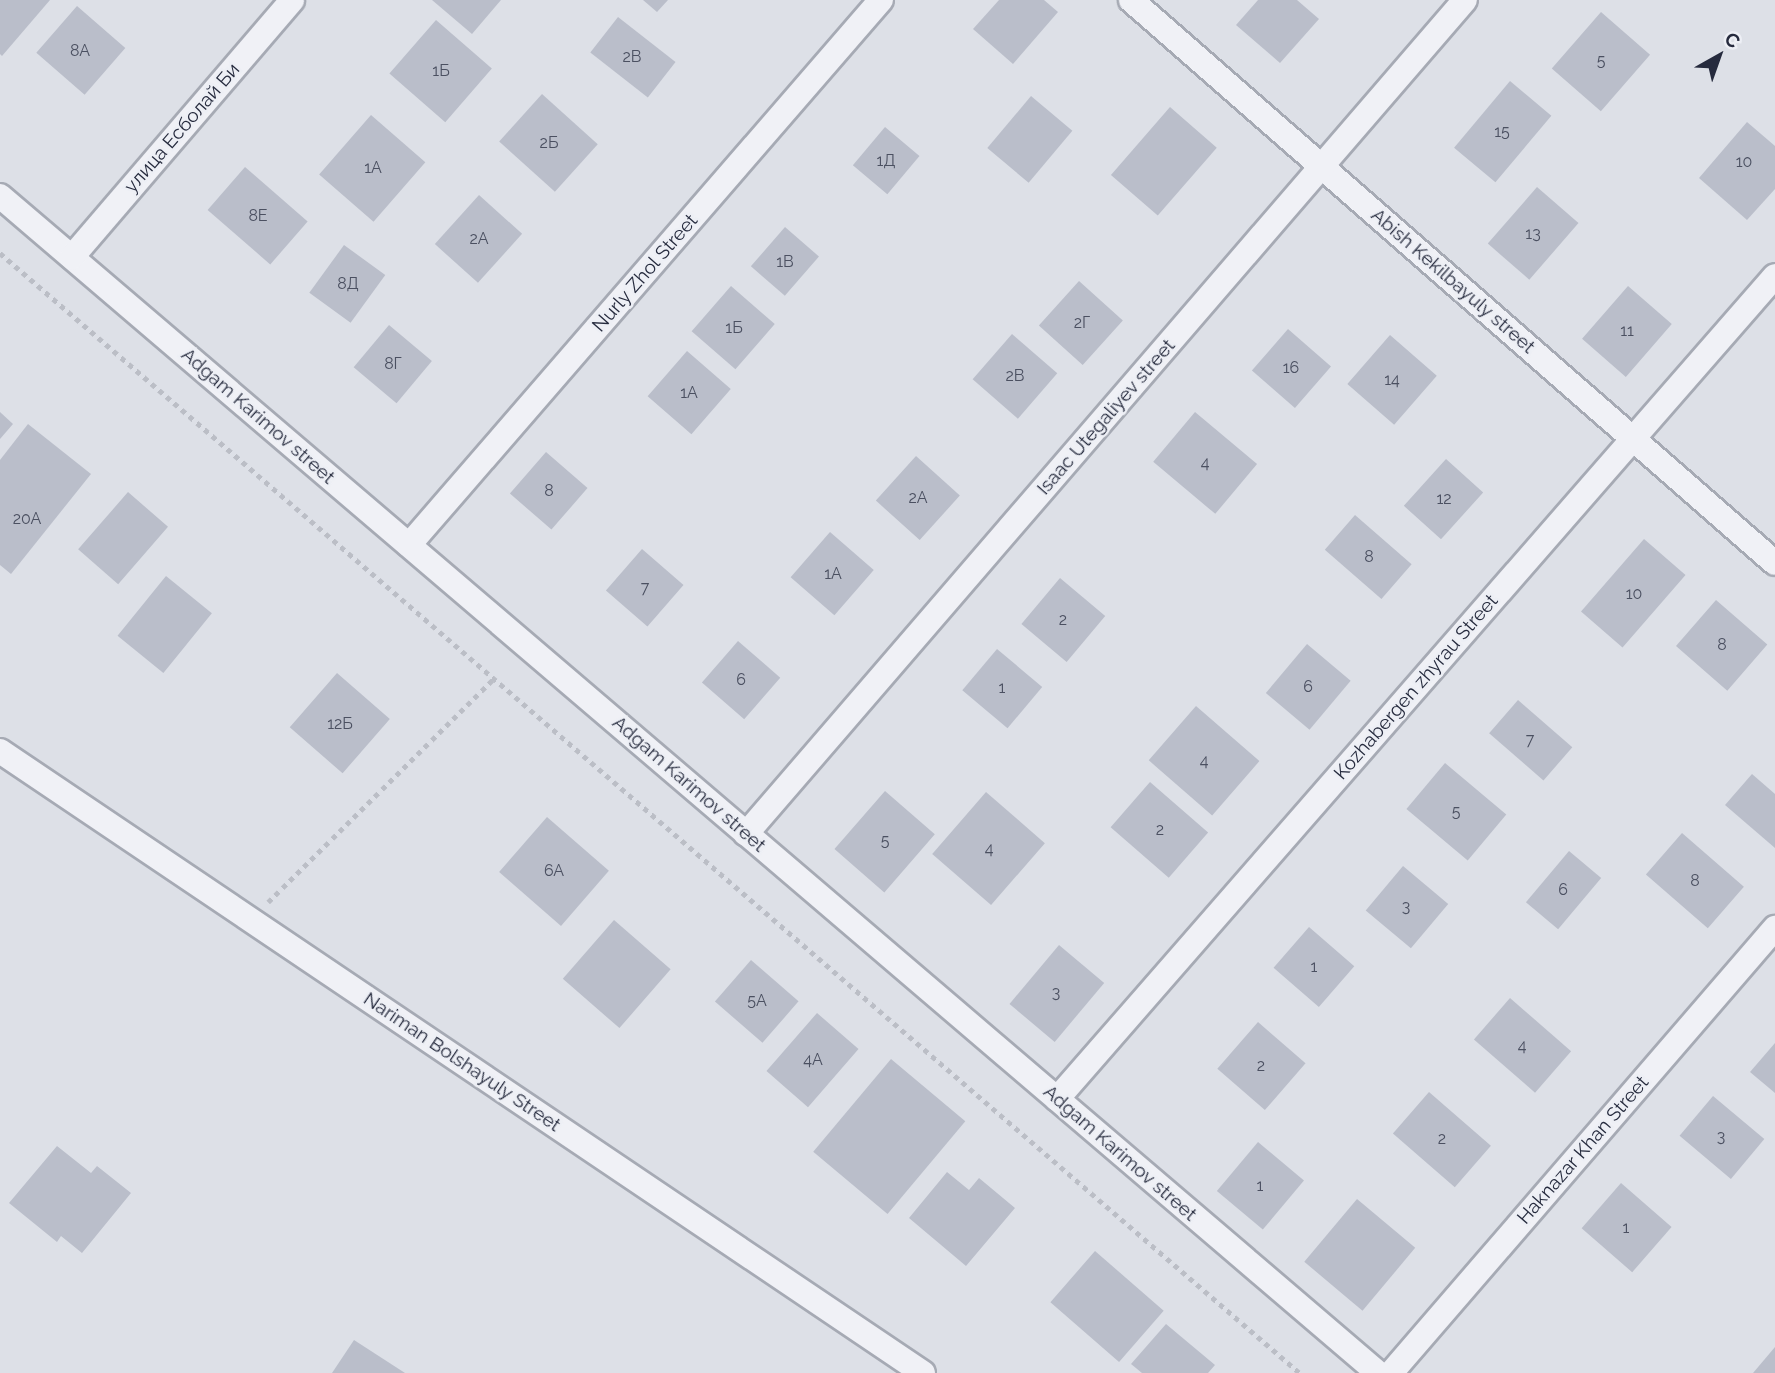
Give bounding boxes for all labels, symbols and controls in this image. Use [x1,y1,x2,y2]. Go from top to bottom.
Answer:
north arrow [1684,21,1754,91]
text: С [1720,27,1745,53]
house number: 8А [70,41,90,61]
house number: 2В [623,47,641,67]
house number: 5 [1597,51,1605,71]
street label: улица Есболай Би [120,59,244,197]
house number: 1Б [432,61,450,81]
house number: 15 [1494,122,1510,142]
house number: 2Б [540,133,558,153]
house number: 1Д [877,151,895,171]
house number: 10 [1736,152,1752,172]
house number: 1А [364,158,382,178]
street label: Abish Kekilbayuly street [1366,204,1540,358]
house number: 8Е [248,206,268,226]
street label: Nurly Zhol Street [587,209,703,337]
house number: 13 [1525,224,1541,244]
house number: 2А [469,229,489,249]
house number: 1В [776,252,794,272]
house number: 8Д [337,274,359,294]
house number: 2Г [1074,313,1090,333]
house number: 1Б [725,318,743,338]
house number: 11 [1620,321,1634,341]
street label: Isaac Utegaliyev street [1032,334,1180,500]
street label: Adgam Karimov street [177,343,339,489]
house number: 8Г [384,354,402,374]
house number: 16 [1283,358,1299,378]
house number: 2В [1006,366,1024,386]
house number: 14 [1384,370,1400,390]
house number: 1А [680,383,698,403]
house number: 4 [1201,453,1209,473]
house number: 8 [544,481,554,501]
house number: 2А [908,488,928,508]
house number: 12 [1436,489,1452,509]
house number: 20А [13,509,41,529]
house number: 8 [1364,547,1374,567]
house number: 1А [824,564,842,584]
house number: 7 [641,578,649,598]
house number: 10 [1626,584,1642,604]
street label: Kozhabergen zhyrau Street [1329,590,1503,784]
house number: 2 [1059,610,1067,630]
house number: 8 [1717,635,1727,655]
house number: 6 [736,670,746,690]
house number: 6 [1303,677,1313,697]
house number: 1 [999,678,1005,698]
street label: Adgam Karimov street [608,711,770,857]
house number: 12Б [327,714,353,734]
house number: 7 [1526,730,1534,750]
house number: 4 [1200,751,1208,771]
house number: 5 [1452,802,1460,822]
house number: 2 [1156,820,1164,840]
house number: 5 [881,831,889,851]
house number: 4 [985,839,993,859]
house number: 6А [544,861,564,881]
house number: 8 [1690,871,1700,891]
house number: 6 [1558,880,1568,900]
house number: 3 [1402,897,1410,917]
house number: 1 [1311,957,1317,977]
house number: 3 [1052,983,1060,1003]
street label: Nariman Bolshayuly Street [359,987,565,1137]
house number: 5А [747,991,767,1011]
house number: 4 [1518,1036,1526,1056]
house number: 4А [803,1050,823,1070]
house number: 2 [1257,1056,1265,1076]
street label: Haknazar Khan Street [1512,1071,1654,1229]
street label: Adgam Karimov street [1039,1080,1201,1226]
house number: 3 [1717,1127,1725,1147]
house number: 2 [1438,1129,1446,1149]
house number: 1 [1257,1176,1263,1196]
house number: 1 [1623,1218,1629,1238]

